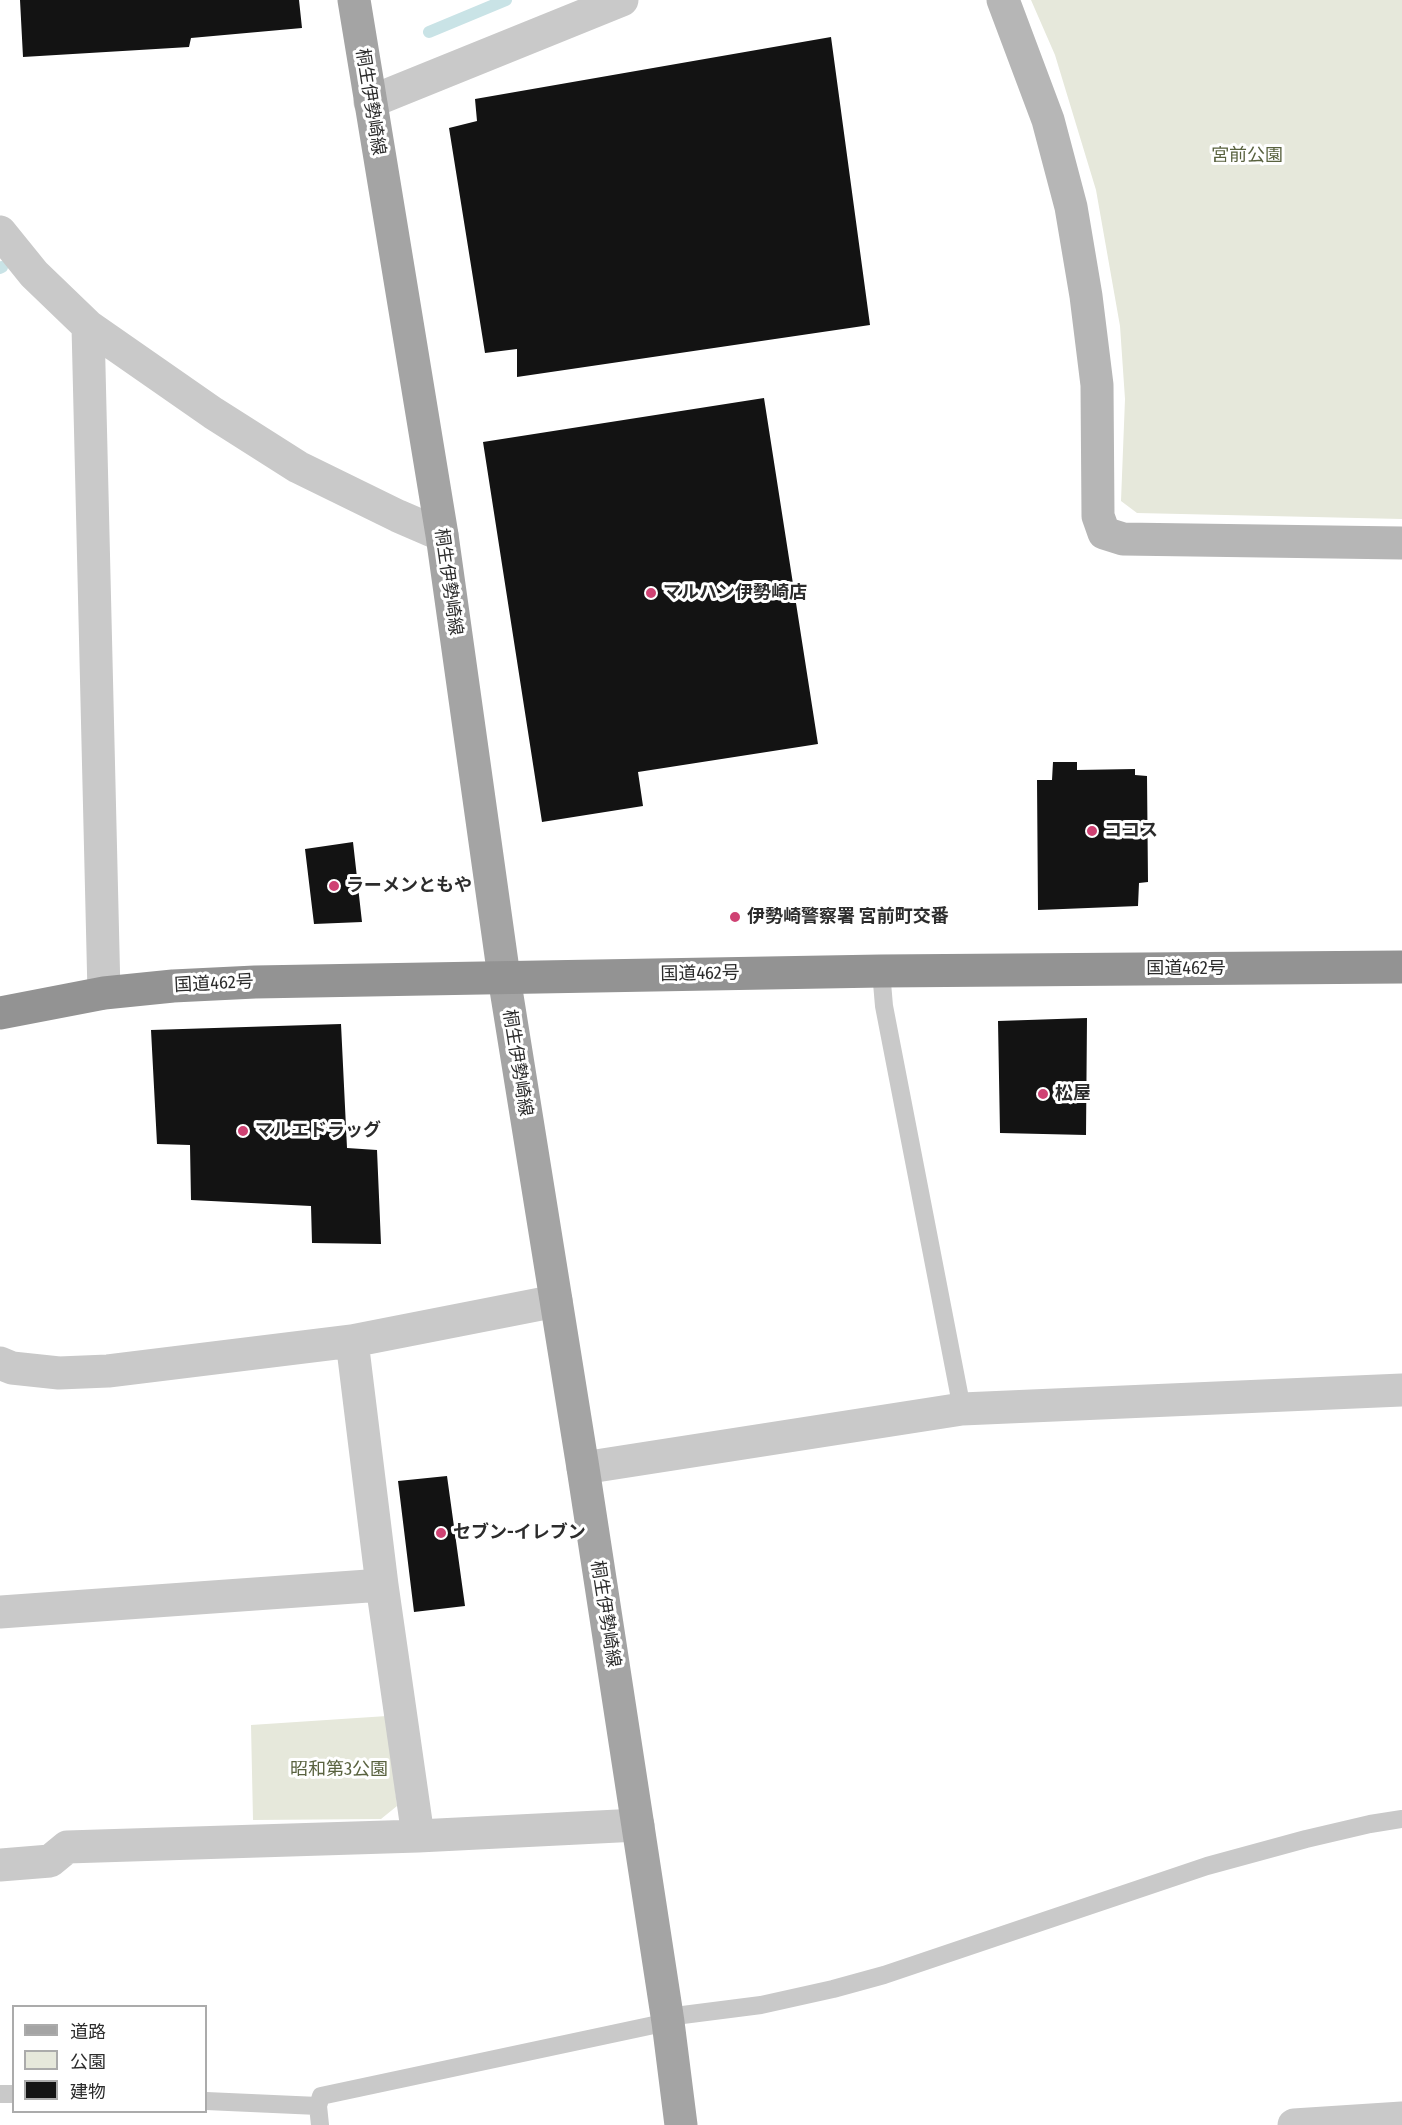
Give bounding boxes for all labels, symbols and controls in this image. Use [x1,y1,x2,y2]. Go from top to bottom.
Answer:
street label: 桐生伊勢崎線 [351,47,389,157]
park label: 宮前公園 [1211,145,1283,167]
street label: 桐生伊勢崎線 [430,527,466,637]
place label: マルハン伊勢崎店 [663,582,807,604]
marker: マルハン伊勢崎店 [644,586,658,600]
place label: ココス [1104,820,1158,842]
marker: ココス [1085,824,1099,838]
place label: ラーメンともや [346,875,472,897]
marker: ラーメンともや [327,879,341,893]
place label: 伊勢崎警察署 宮前町交番 [747,906,949,928]
marker: 伊勢崎警察署 宮前町交番 [728,910,742,924]
street label: 国道462号 [1146,958,1226,980]
street label: 国道462号 [660,963,740,985]
street label: 国道462号 [174,971,254,997]
street label: 桐生伊勢崎線 [498,1008,536,1118]
place label: 松屋 [1055,1083,1091,1105]
marker: 松屋 [1036,1087,1050,1101]
place label: マルエドラッグ [255,1120,381,1142]
marker: マルエドラッグ [236,1124,250,1138]
place label: セブン-イレブン [453,1522,586,1544]
marker: セブン-イレブン [434,1526,448,1540]
street label: 桐生伊勢崎線 [586,1559,624,1669]
park label: 昭和第3公園 [290,1759,388,1781]
legend [12,2005,207,2113]
text: 道路 [70,2021,106,2043]
text: 公園 [70,2051,106,2073]
text: 建物 [70,2081,106,2103]

